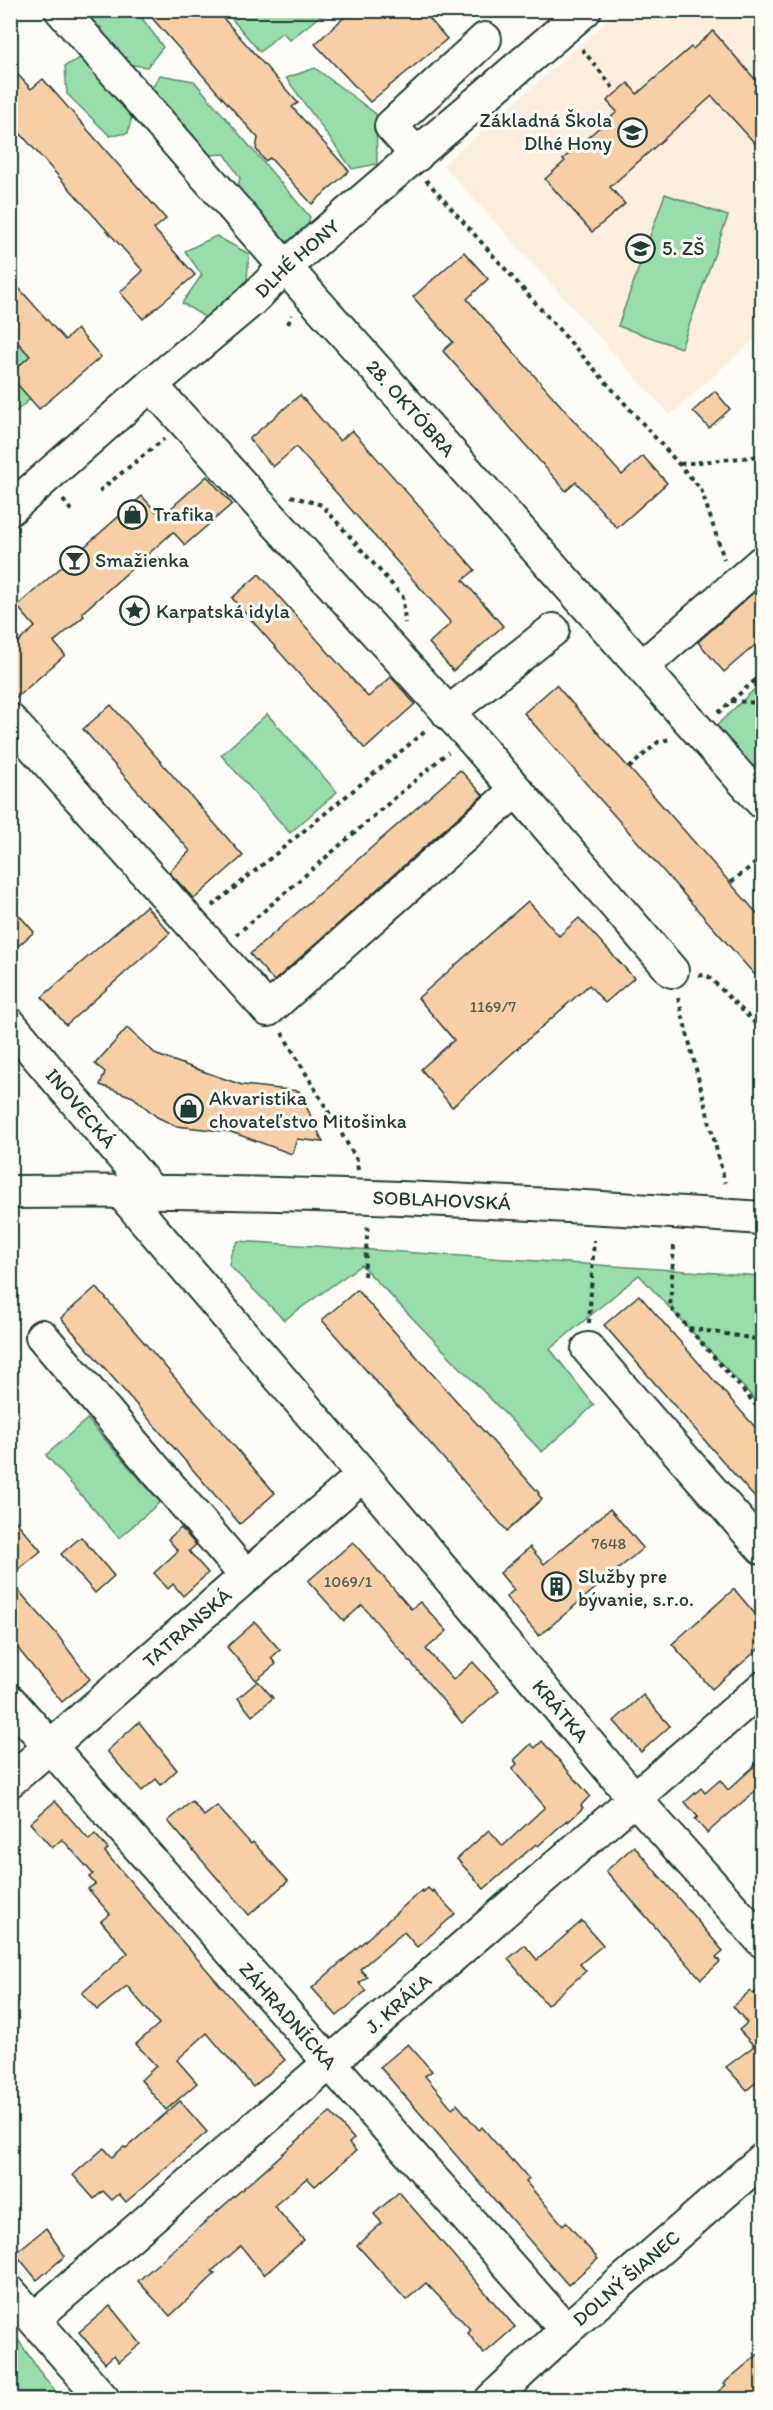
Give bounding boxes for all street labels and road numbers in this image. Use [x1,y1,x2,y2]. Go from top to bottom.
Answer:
street label: DLHÉ HONY [249,214,345,303]
street label: 28. OKTÓBRA [361,355,461,462]
street label: INOVECKÁ [41,1063,122,1153]
street label: SOBLAHOVSKÁ [372,1185,512,1215]
street label: TATRANSKÁ [138,1583,236,1673]
street label: KRÁTKA [527,1674,594,1747]
street label: ZÁHRADNÍCKA [234,1957,342,2075]
street label: J. KRÁĽA [360,1968,436,2039]
street label: DOLNÝ ŠIANEC [568,2225,685,2331]

